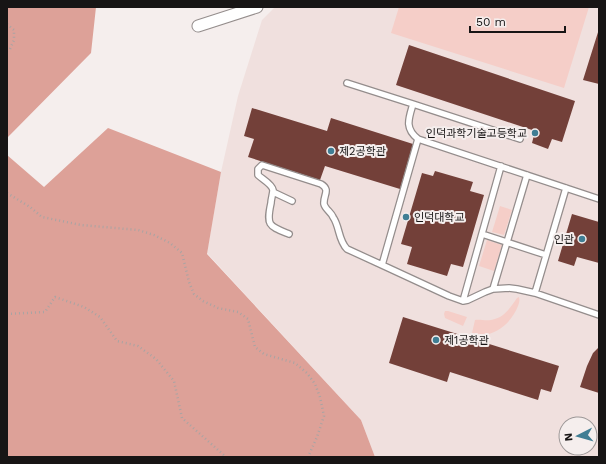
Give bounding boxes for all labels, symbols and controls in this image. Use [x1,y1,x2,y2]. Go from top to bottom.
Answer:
scale bar [470,8,565,34]
text: 50 m [476,15,506,29]
place label: 인덕과학기술고등학교 [426,127,527,140]
marker: 인덕과학기술고등학교 [530,128,540,138]
place label: 제2공학관 [339,145,386,158]
marker: 제2공학관 [326,146,336,156]
place label: 인덕대학교 [414,211,465,224]
marker: 인덕대학교 [401,212,411,222]
place label: 인관 [554,233,574,246]
marker: 인관 [577,234,587,244]
place label: 제1공학관 [444,334,489,347]
marker: 제1공학관 [431,335,441,345]
north arrow [558,416,598,456]
text: N [562,432,575,442]

